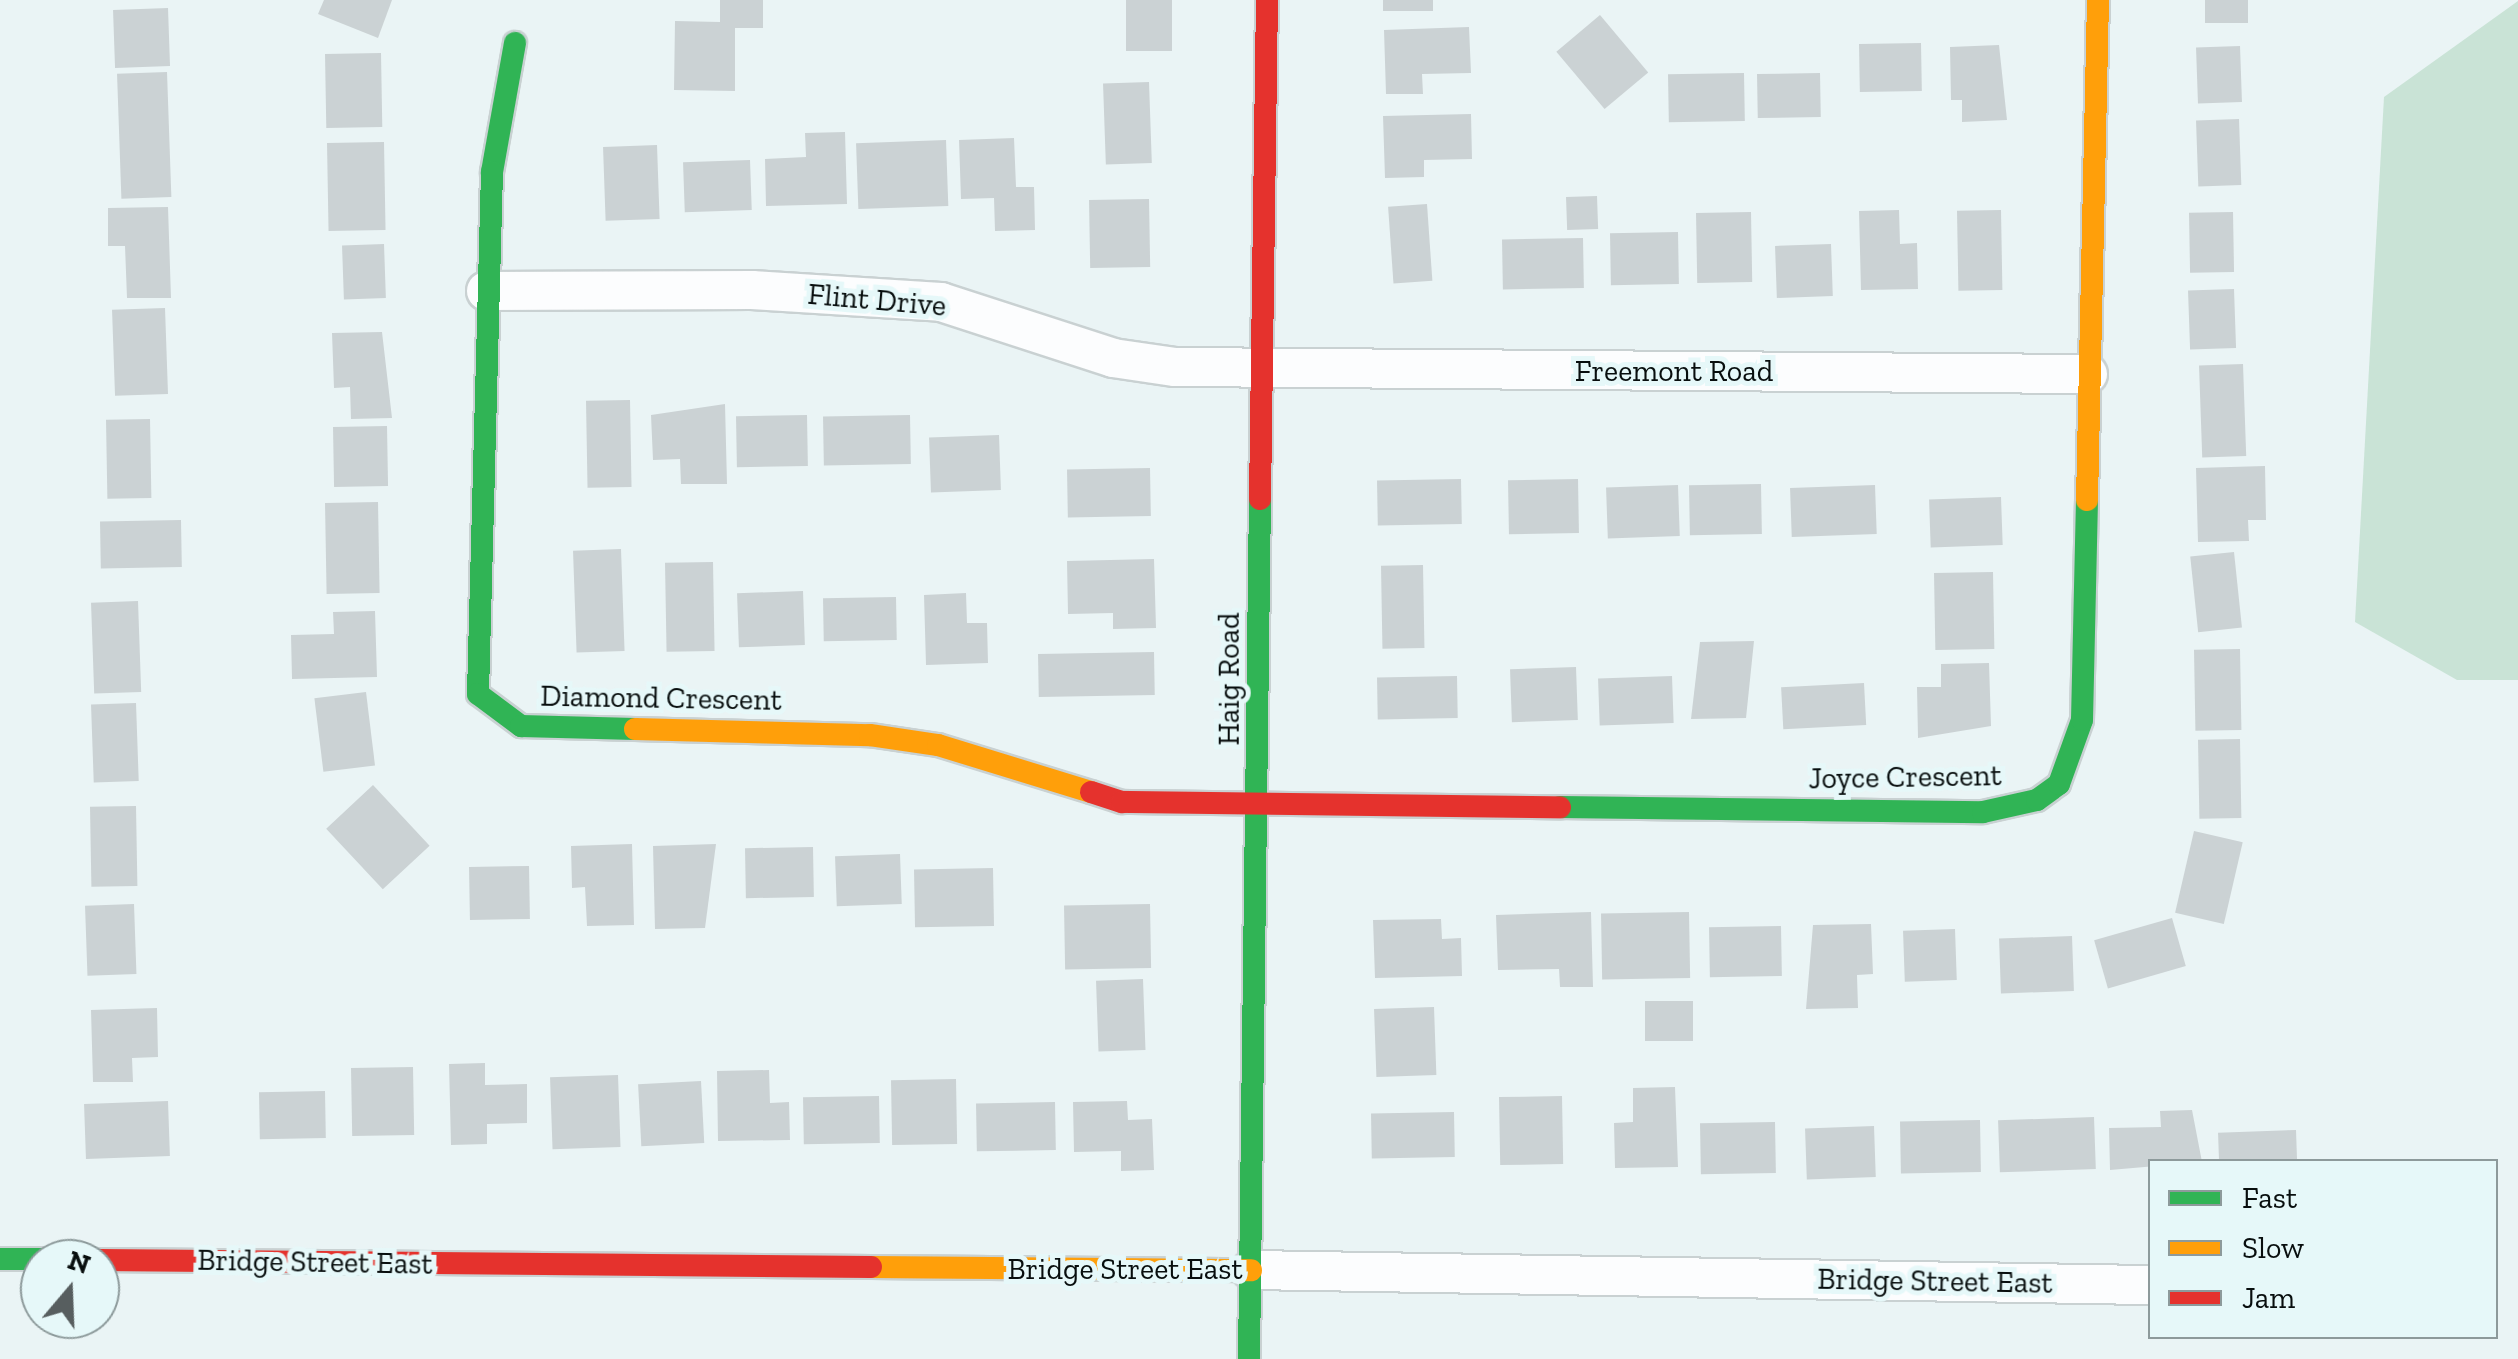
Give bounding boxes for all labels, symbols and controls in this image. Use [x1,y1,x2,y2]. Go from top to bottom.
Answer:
street label: Flint Drive [806,276,948,324]
street label: Freemont Road [1575,353,1773,389]
street label: Haig Road [1211,613,1247,745]
street label: Diamond Crescent [540,678,782,718]
street label: Joyce Crescent [1808,757,2002,797]
legend [2148,1159,2498,1339]
text: Fast [2242,1180,2297,1216]
text: Slow [2242,1230,2304,1266]
north arrow [20,1239,120,1339]
street label: Bridge Street East [197,1242,433,1282]
text: N [64,1243,95,1281]
street label: Bridge Street East [1007,1251,1243,1287]
street label: Bridge Street East [1817,1261,2053,1301]
text: Jam [2242,1280,2295,1316]

